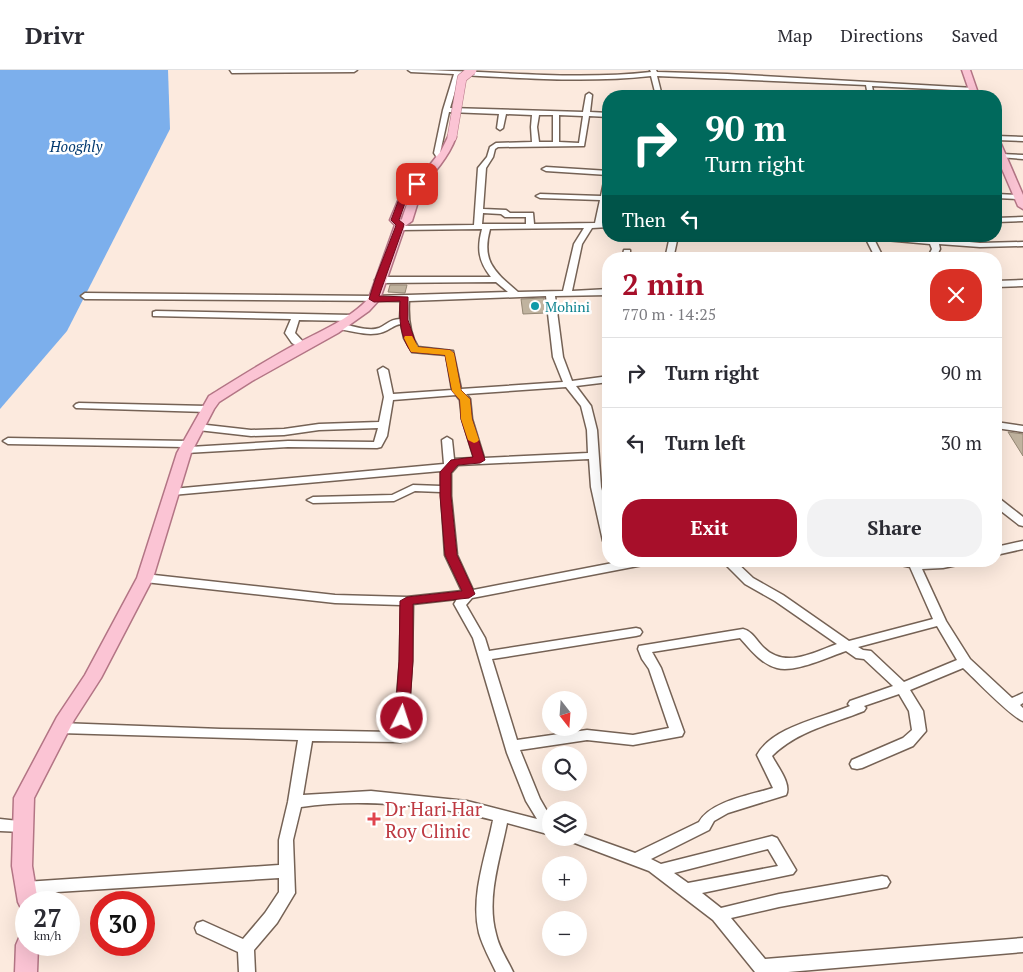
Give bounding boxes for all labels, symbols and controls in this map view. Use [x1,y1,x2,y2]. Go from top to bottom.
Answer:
text: Drivr [25,19,84,51]
text: Map [777,23,812,47]
text: Directions [840,23,923,47]
text: Saved [951,23,998,47]
text: 90 m [705,105,786,151]
icon: right [622,110,687,175]
water label: Hooghly [49,136,103,156]
text: Turn right [705,149,805,178]
pin [396,163,438,205]
icon: arrive [403,170,431,198]
icon: left [676,205,704,233]
text: Then [622,207,666,232]
text: 2 min [622,264,704,304]
button: close [930,269,982,321]
place label: Mohini [545,297,590,316]
marker: Mohini [529,300,541,312]
text: 770 m · 14:25 [622,303,716,325]
icon: right [622,359,650,387]
text: Turn right [665,360,759,385]
text: 90 m [941,360,982,385]
icon: left [622,429,650,457]
text: Turn left [665,430,746,455]
text: 30 m [941,430,982,455]
button: Exit [622,499,797,557]
button: Share [807,499,982,557]
position arrow [375,691,427,743]
north arrow [542,691,588,736]
map controls [542,691,587,956]
button: search [542,746,587,791]
place label: Dr Hari Har Roy Clinic [385,796,483,843]
button: layers [542,801,587,846]
marker: Dr Hari Har Roy Clinic [367,812,381,826]
button: + [542,856,587,901]
speed limit sign: 30 [90,891,155,956]
text: 27 [33,901,62,934]
button: − [542,911,587,956]
text: km/h [34,928,61,943]

